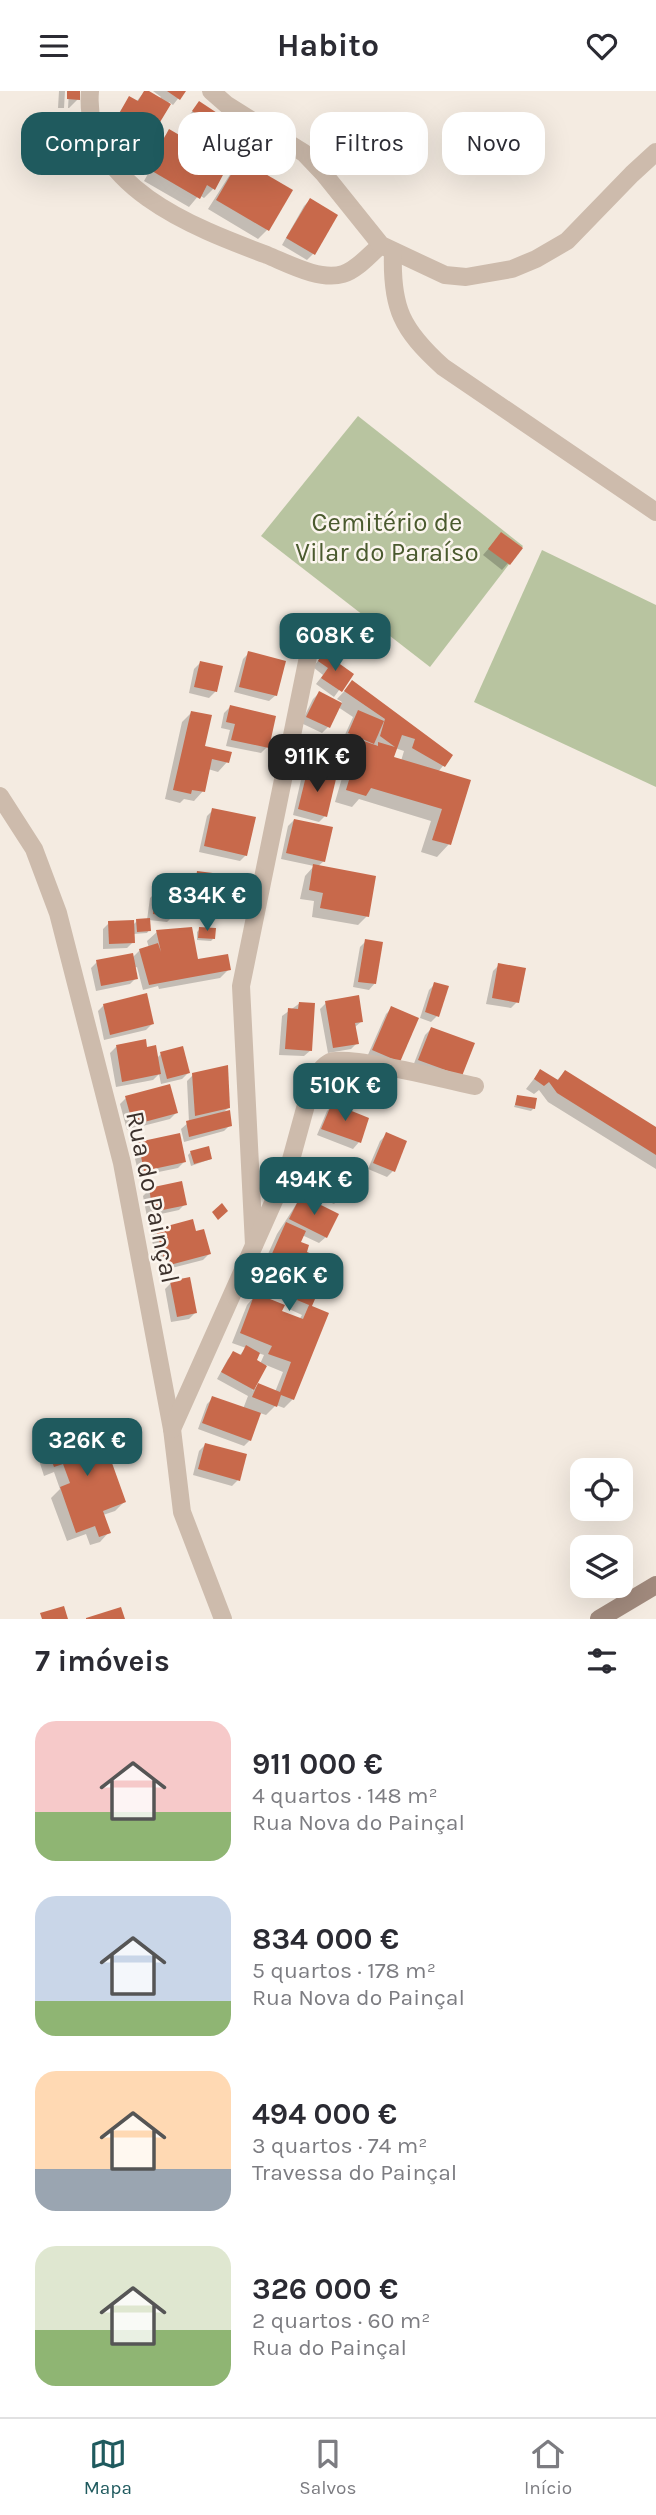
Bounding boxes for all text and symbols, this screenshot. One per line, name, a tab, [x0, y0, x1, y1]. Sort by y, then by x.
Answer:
icon: menu	[35, 27, 73, 65]
text: Habito	[277, 27, 379, 64]
icon: heart	[583, 27, 621, 65]
chip: Comprar	[21, 112, 164, 175]
chip: Alugar	[178, 112, 296, 175]
chip: Filtros	[310, 112, 428, 175]
chip: Novo	[442, 112, 545, 175]
park label: Cemitério de Vilar do Paraíso	[295, 507, 479, 568]
pin: 608K €	[278, 613, 392, 673]
text: 608K €	[296, 622, 374, 649]
pin: 911K €	[260, 735, 374, 794]
text: 911K €	[284, 743, 350, 770]
pin: 834K €	[150, 873, 264, 933]
text: 834K €	[168, 882, 246, 909]
pin: 510K €	[288, 1063, 402, 1123]
text: 510K €	[309, 1072, 381, 1099]
street label: Rua do Painçal	[119, 1108, 186, 1286]
pin: 494K €	[257, 1157, 371, 1217]
text: 494K €	[276, 1166, 352, 1193]
pin: 926K €	[232, 1253, 346, 1313]
text: 926K €	[250, 1262, 328, 1289]
pin: 326K €	[30, 1419, 144, 1478]
text: 326K €	[48, 1427, 126, 1454]
map controls	[570, 1458, 633, 1598]
button: locate	[570, 1458, 633, 1521]
button: layers	[570, 1535, 633, 1598]
icon: filters	[583, 1642, 621, 1680]
text: 7 imóveis	[35, 1643, 170, 1679]
text: 911 000 €	[252, 1746, 383, 1782]
icon: home	[91, 1749, 175, 1833]
text: 4 quartos · 148 m²	[252, 1782, 438, 1809]
text: Rua Nova do Painçal	[252, 1809, 465, 1836]
text: 834 000 €	[252, 1921, 399, 1957]
icon: home	[91, 1924, 175, 2008]
text: 5 quartos · 178 m²	[252, 1957, 436, 1984]
text: Rua Nova do Painçal	[252, 1984, 465, 2011]
text: 494 000 €	[252, 2096, 397, 2132]
icon: home	[91, 2099, 175, 2183]
text: 3 quartos · 74 m²	[252, 2132, 428, 2159]
text: Travessa do Painçal	[252, 2159, 457, 2186]
text: 326 000 €	[252, 2271, 398, 2307]
icon: home	[91, 2274, 175, 2358]
text: 2 quartos · 60 m²	[252, 2307, 431, 2334]
text: Rua do Painçal	[252, 2334, 407, 2361]
tab: Mapa	[84, 2435, 132, 2499]
tab: Salvos	[299, 2435, 356, 2499]
tab: Início	[524, 2435, 572, 2499]

